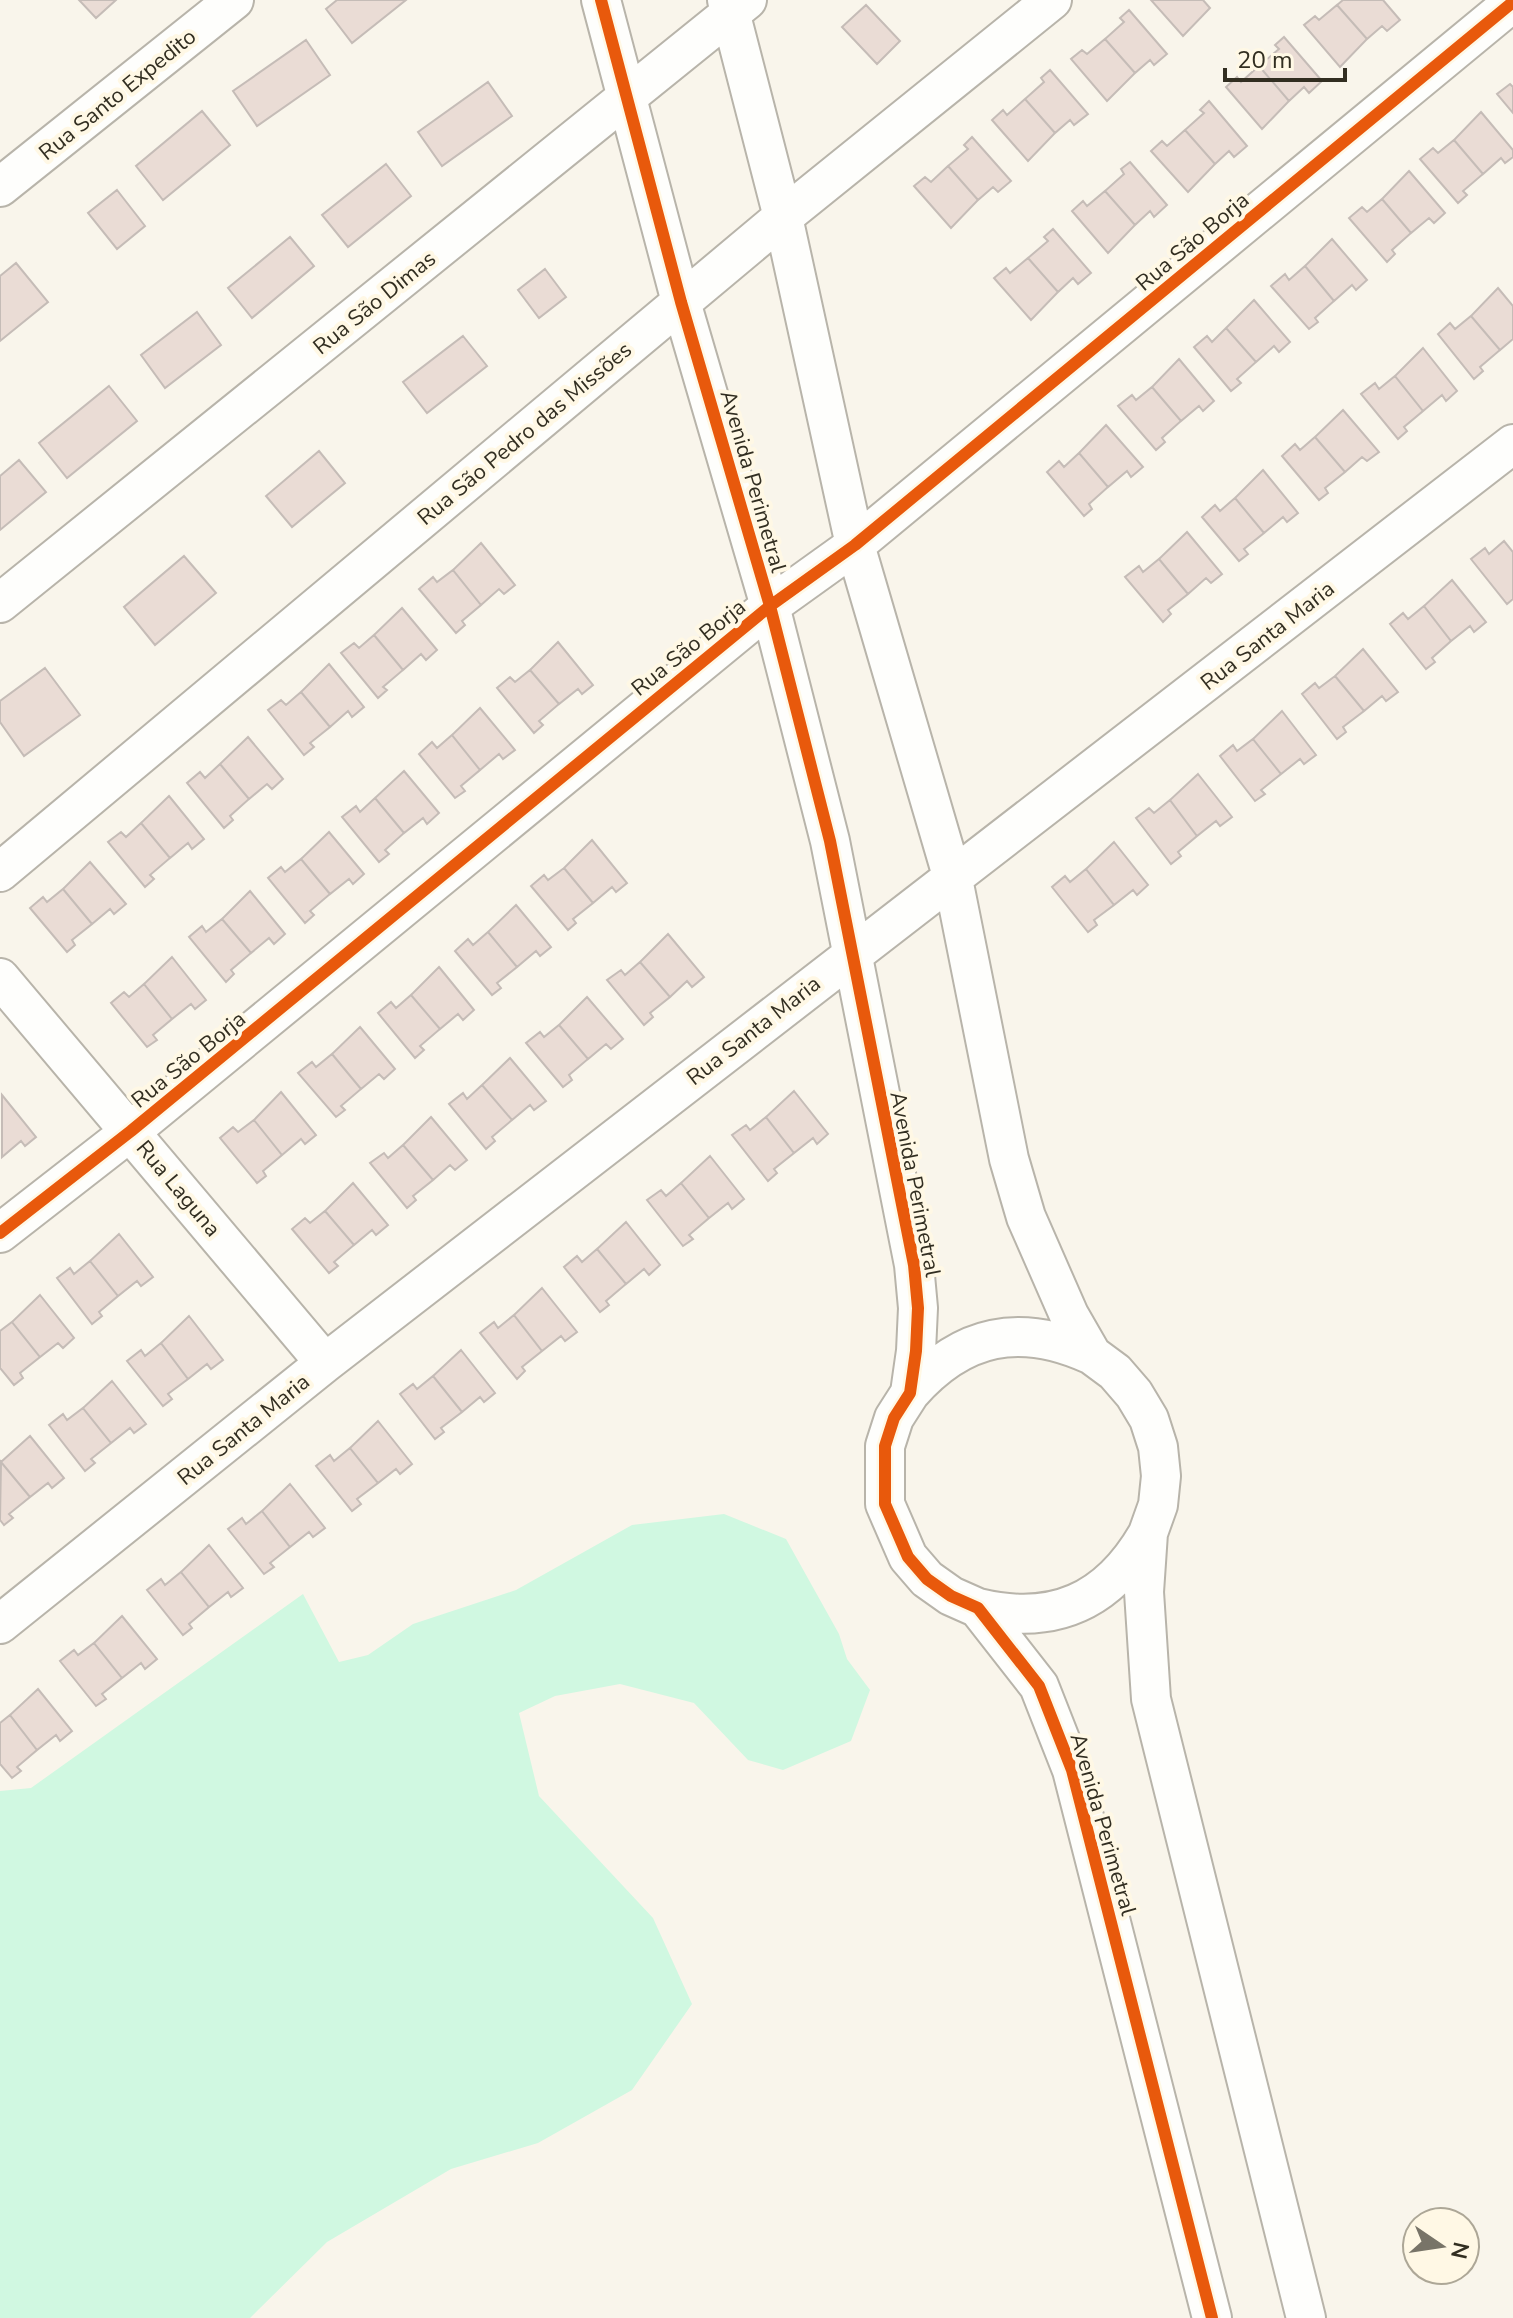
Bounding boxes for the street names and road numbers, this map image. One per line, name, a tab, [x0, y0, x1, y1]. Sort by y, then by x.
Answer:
street label: Rua Santo Expedito	[33, 22, 203, 168]
street label: Rua São Borja	[1130, 186, 1256, 298]
street label: Rua São Dimas	[307, 244, 442, 362]
street label: Rua São Pedro das Missões	[411, 335, 638, 532]
street label: Avenida Perimetral	[713, 387, 794, 576]
street label: Rua Santa Maria	[1194, 574, 1341, 698]
street label: Rua São Borja	[625, 592, 752, 703]
street label: Rua Santa Maria	[680, 969, 827, 1093]
street label: Rua São Borja	[125, 1004, 252, 1115]
street label: Avenida Perimetral	[882, 1089, 948, 1280]
street label: Rua Laguna	[129, 1134, 227, 1243]
street label: Rua Santa Maria	[171, 1367, 316, 1492]
street label: Avenida Perimetral	[1063, 1730, 1144, 1919]

